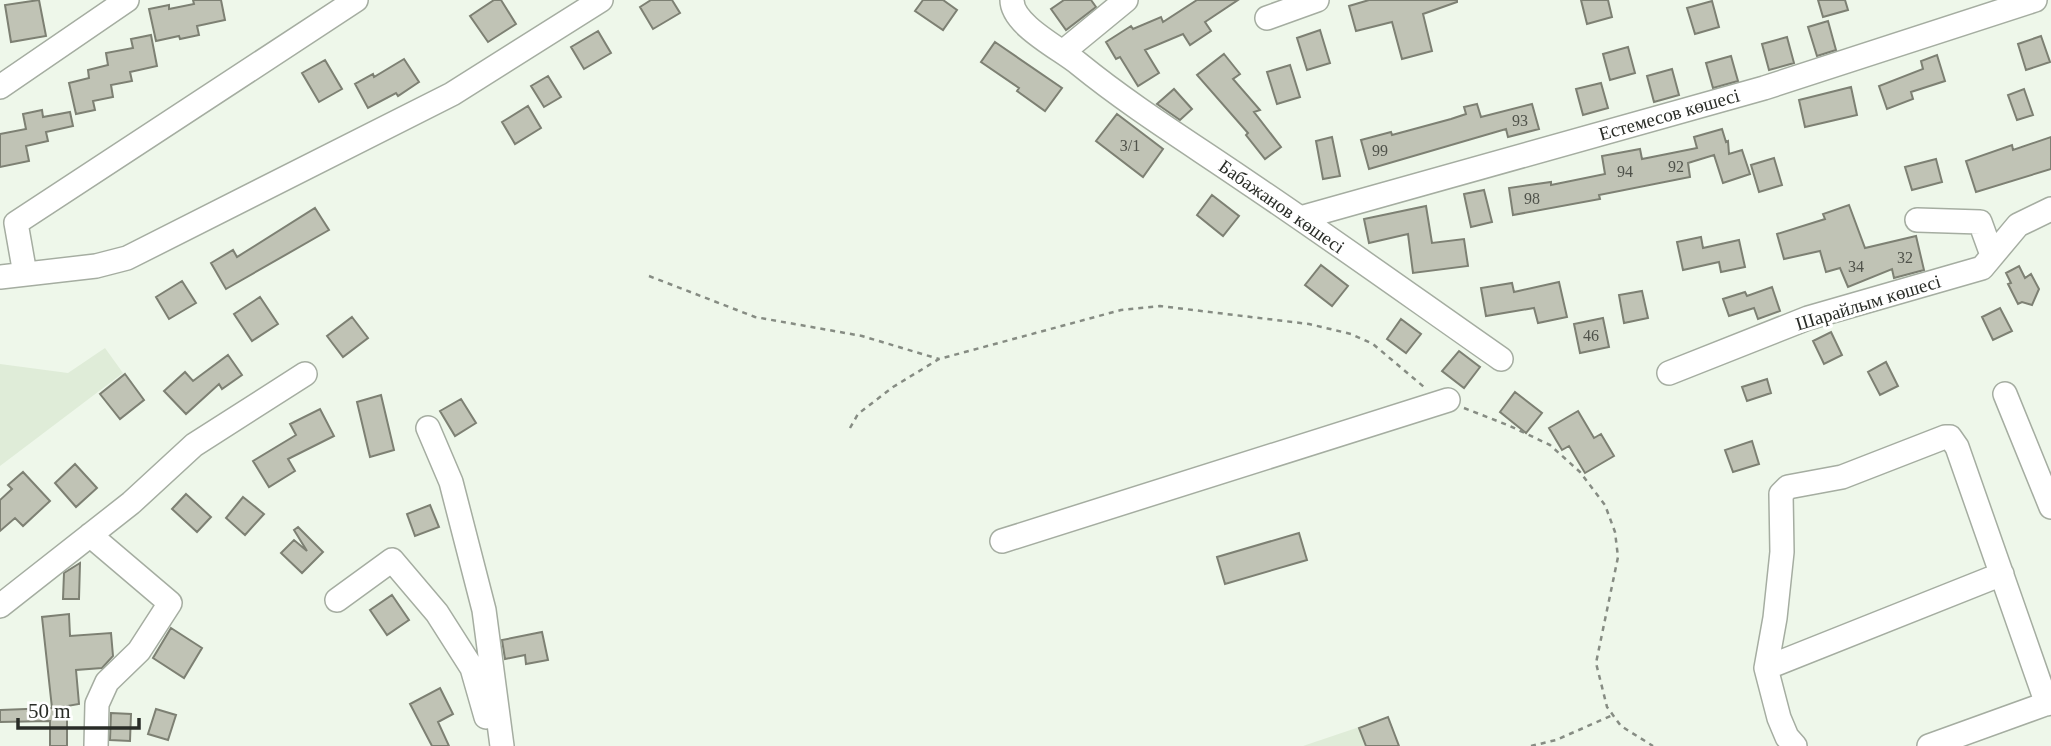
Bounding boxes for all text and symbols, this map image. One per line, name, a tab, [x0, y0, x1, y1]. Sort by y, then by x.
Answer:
street label: Естемесов көшесі	[1596, 84, 1742, 145]
house number: 93	[1512, 112, 1528, 129]
house number: 3/1	[1120, 137, 1140, 154]
house number: 99	[1372, 142, 1388, 159]
street label: Бабажанов көшесі	[1215, 155, 1349, 258]
house number: 92	[1668, 158, 1684, 175]
house number: 94	[1617, 163, 1633, 180]
house number: 98	[1524, 190, 1540, 207]
house number: 32	[1897, 249, 1913, 266]
house number: 34	[1848, 258, 1864, 275]
street label: Шарайлым көшесі	[1793, 270, 1943, 335]
house number: 46	[1583, 327, 1599, 344]
scale bar	[18, 686, 138, 730]
text: 50 m	[28, 699, 71, 723]

